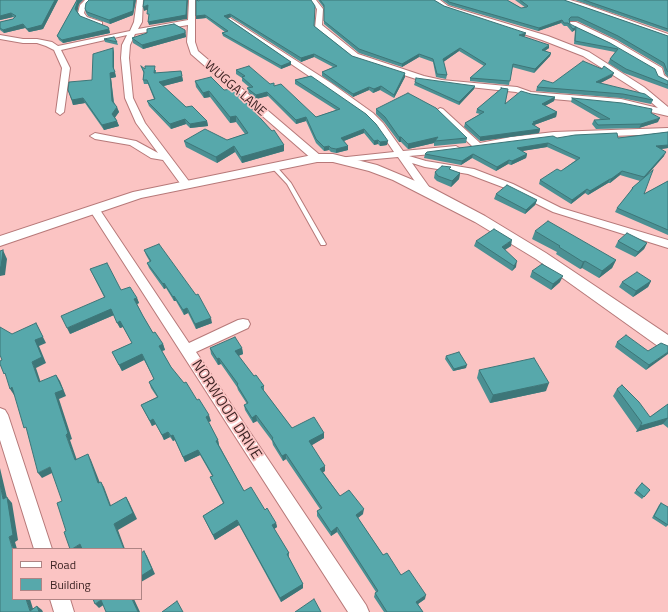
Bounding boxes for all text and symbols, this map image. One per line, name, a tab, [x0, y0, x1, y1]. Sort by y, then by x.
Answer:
street label: WUGGA LANE	[201, 58, 269, 120]
street label: NORWOOD DRIVE	[187, 357, 265, 463]
legend	[12, 548, 142, 600]
text: Road	[50, 555, 76, 574]
text: Building	[50, 575, 91, 594]

